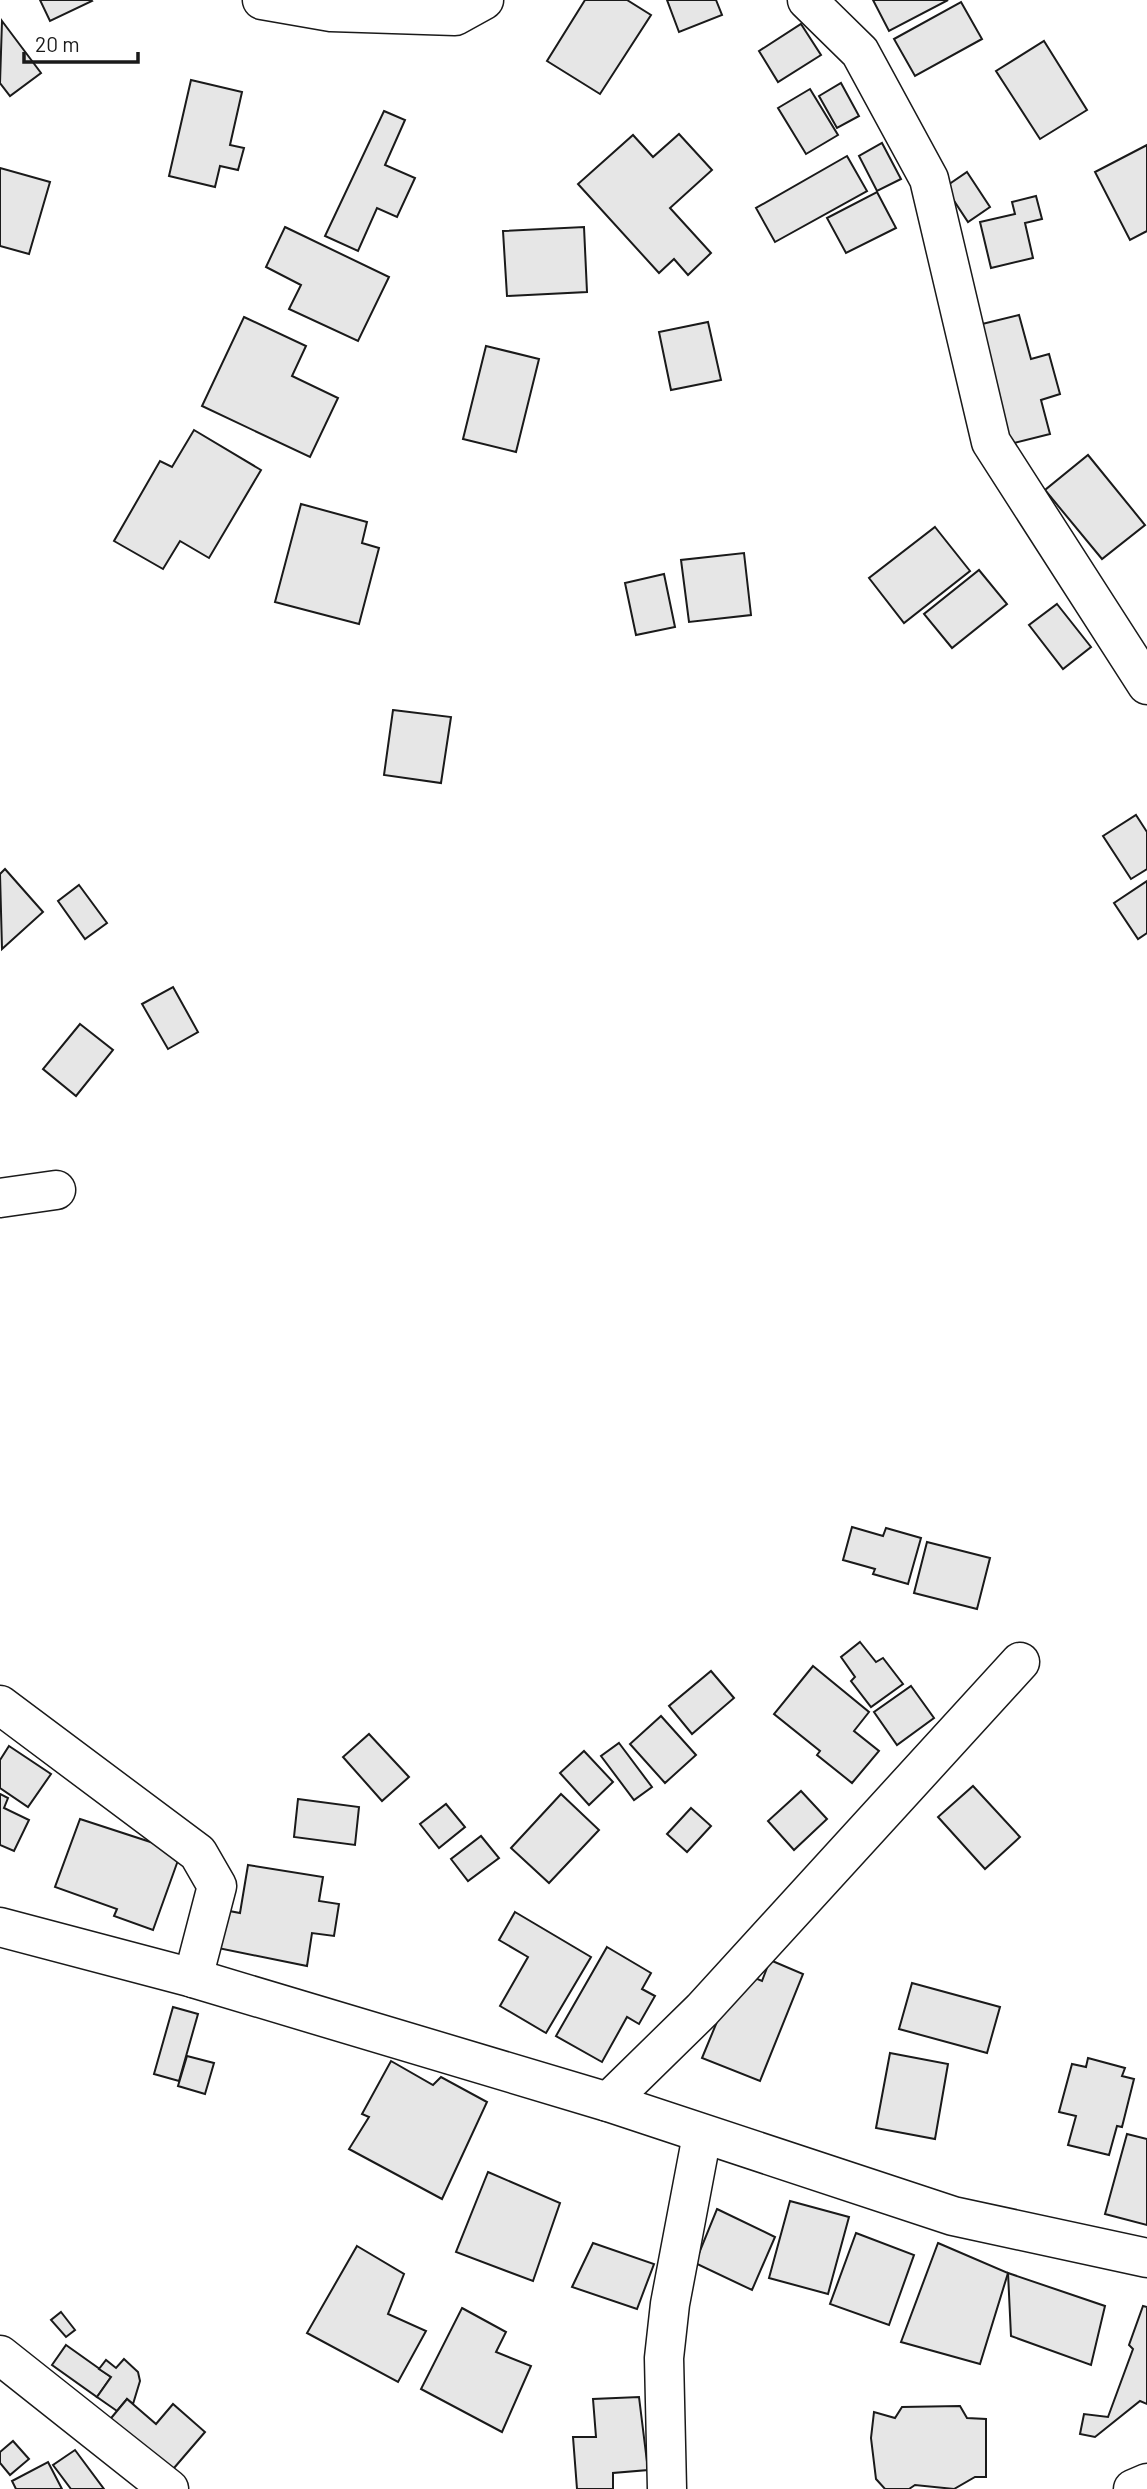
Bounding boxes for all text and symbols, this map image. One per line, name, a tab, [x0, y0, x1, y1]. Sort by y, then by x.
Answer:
scale bar	[24, 21, 138, 65]
text: 20 m	[35, 31, 80, 56]

